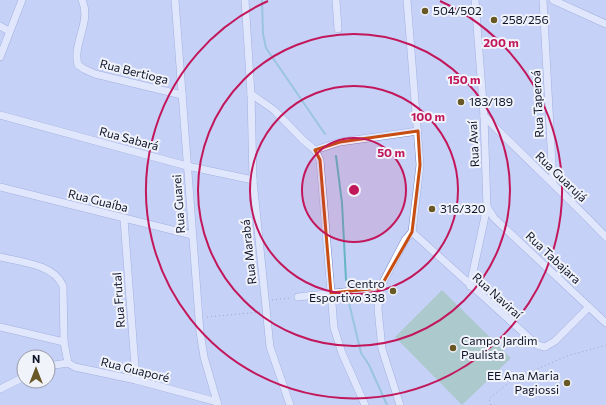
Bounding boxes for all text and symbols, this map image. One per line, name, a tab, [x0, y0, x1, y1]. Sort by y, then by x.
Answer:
place label: 504/502	[433, 3, 482, 17]
marker: 504/502	[420, 6, 430, 16]
place label: 258/256	[502, 12, 549, 26]
marker: 258/256	[489, 15, 499, 25]
text: 200 m	[483, 35, 519, 49]
street label: Rua Bertioga	[99, 56, 170, 86]
street label: Rua Taperoá	[528, 70, 546, 138]
text: 150 m	[447, 72, 481, 86]
place label: 183/189	[469, 94, 513, 108]
marker: 183/189	[456, 97, 466, 107]
text: 100 m	[411, 109, 445, 123]
street label: Rua Avaí	[465, 120, 481, 168]
street label: Rua Sabará	[98, 123, 160, 153]
text: 50 m	[377, 145, 405, 159]
street label: Rua Guarujá	[533, 148, 590, 204]
street label: Rua Guarei	[169, 174, 187, 234]
centre of rings	[347, 183, 361, 197]
street label: Rua Guaíba	[67, 186, 130, 214]
place label: 316/320	[440, 201, 486, 215]
marker: 316/320	[427, 204, 437, 214]
street label: Rua Marabá	[238, 219, 258, 285]
street label: Rua Tabajara	[523, 228, 584, 286]
street label: Rua Naviraí	[470, 269, 526, 322]
street label: Rua Frutal	[109, 272, 127, 328]
place label: Centro Esportivo 338	[309, 276, 385, 304]
marker: Centro Esportivo 338	[388, 286, 398, 296]
place label: Campo Jardim Paulista	[461, 333, 537, 361]
marker: Campo Jardim Paulista	[448, 343, 458, 353]
north arrow	[16, 349, 56, 389]
text: N	[32, 352, 40, 365]
street label: Rua Guaporé	[99, 354, 171, 384]
place label: EE Ana Maria Pagiossi	[487, 368, 559, 396]
marker: EE Ana Maria Pagiossi	[562, 378, 572, 388]

